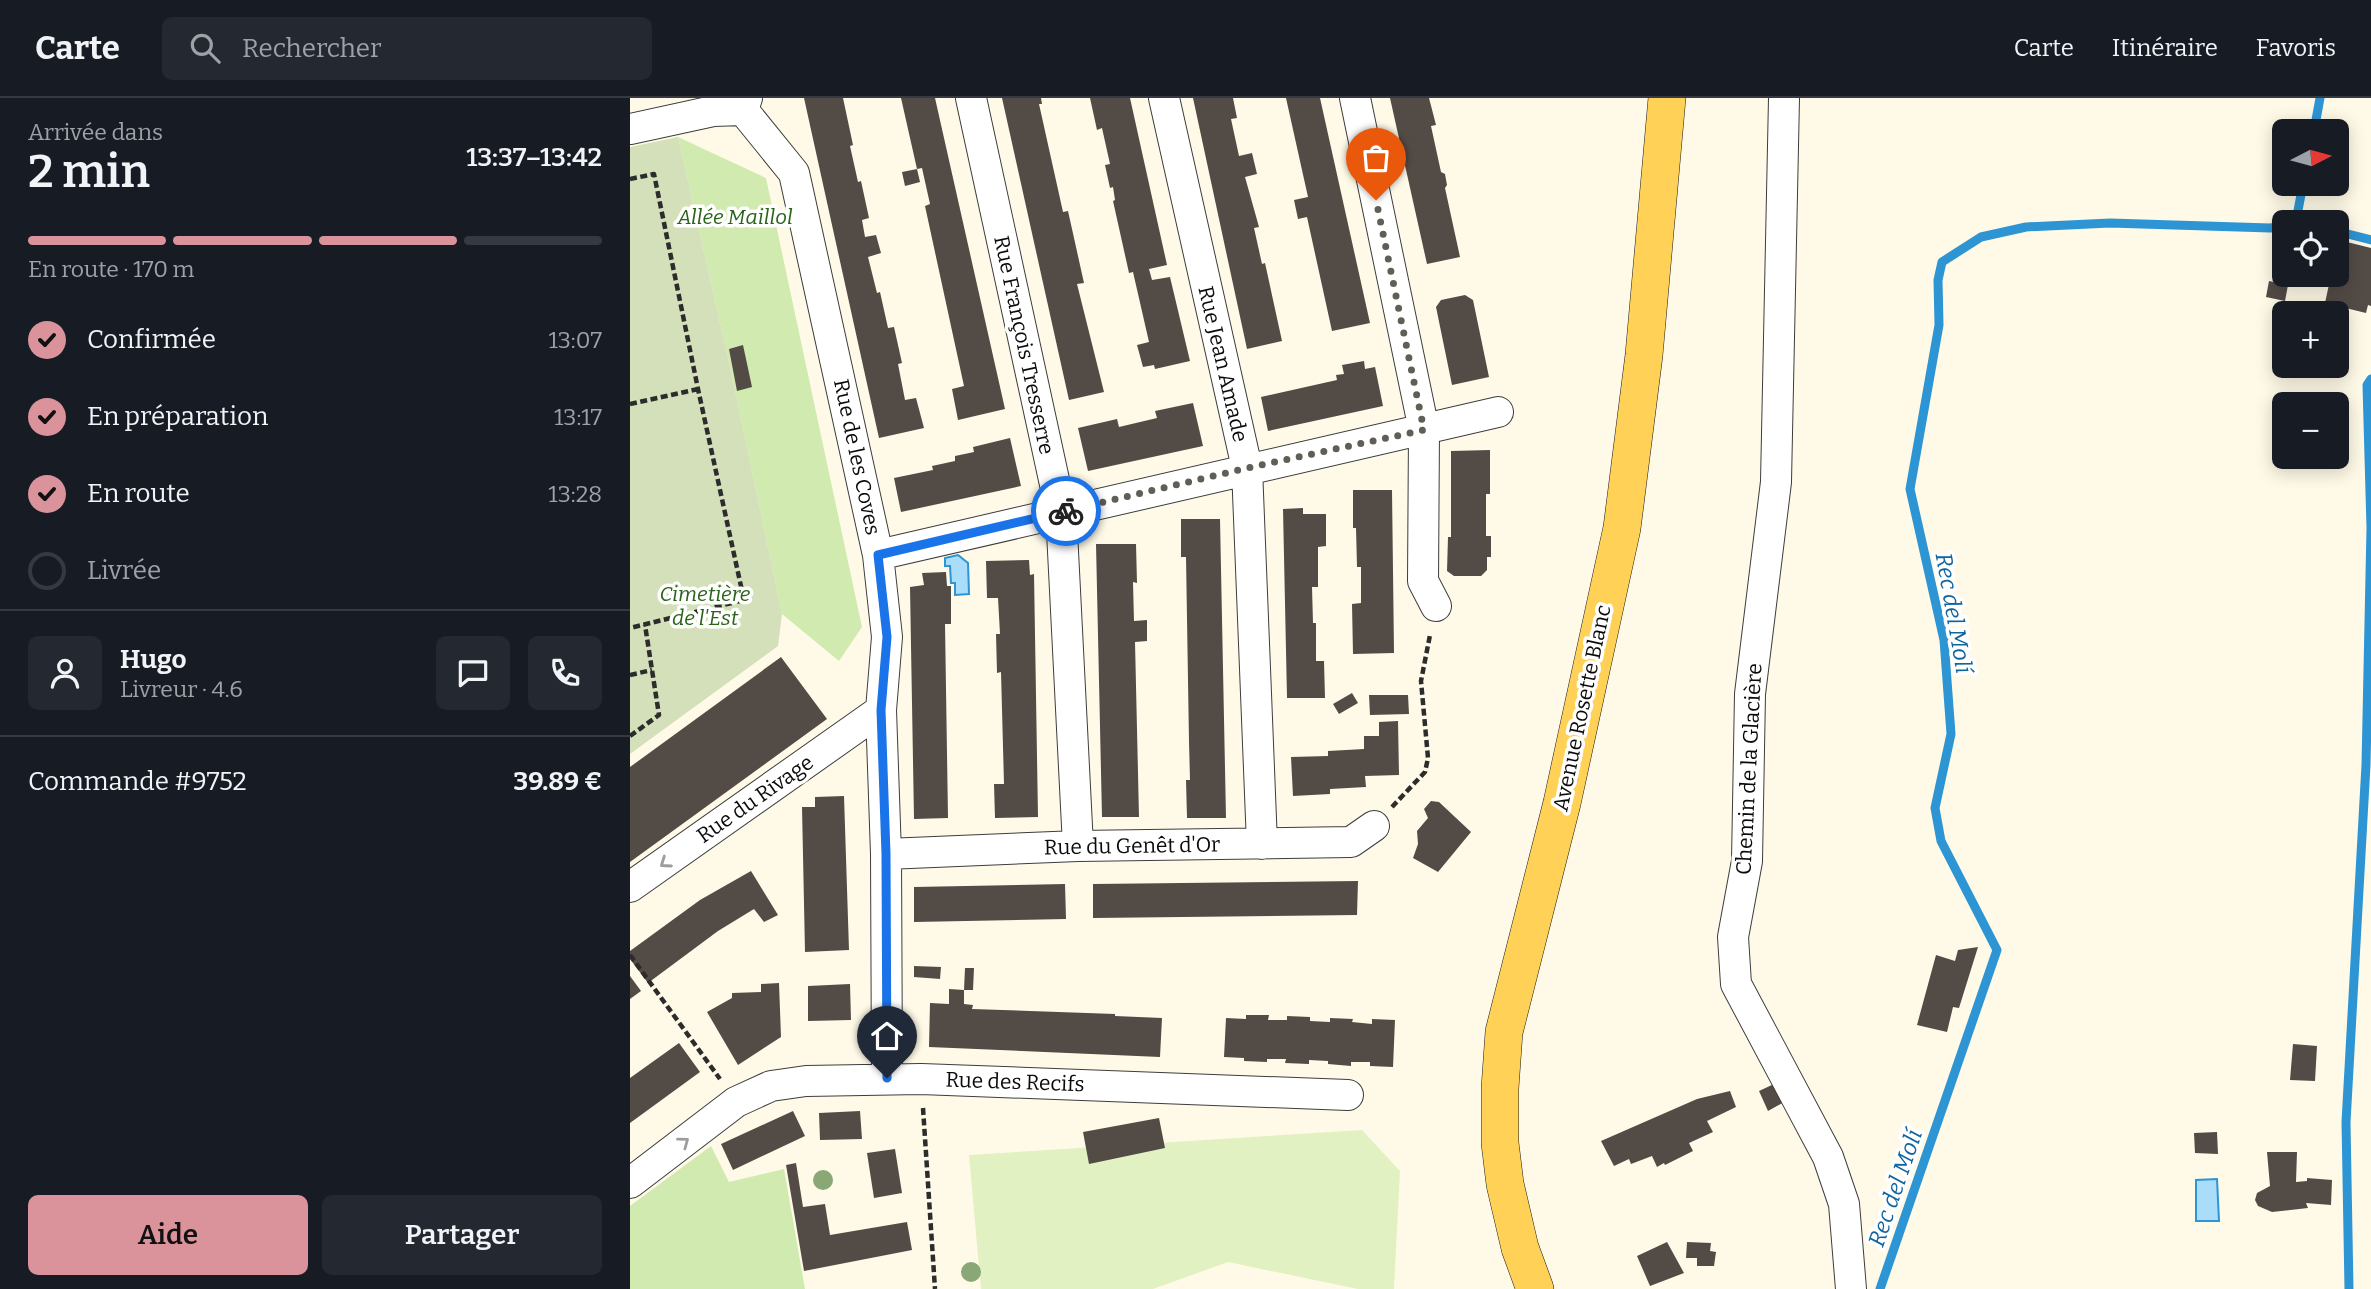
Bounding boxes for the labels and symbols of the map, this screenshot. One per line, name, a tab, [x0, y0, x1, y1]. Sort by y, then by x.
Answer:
north arrow	[2272, 119, 2348, 196]
pin	[1346, 128, 1406, 200]
park label: Allée Maillol	[676, 204, 793, 230]
street label: Rue François Tresserre	[988, 233, 1060, 457]
street label: Rue Jean Amade	[1192, 283, 1254, 445]
street label: Rue de les Coves	[828, 377, 886, 537]
courier	[1031, 476, 1101, 546]
water label: Rec del Molí	[1930, 550, 1979, 677]
park label: Cimetière de l'Est	[660, 581, 751, 631]
street label: Avenue Rosette Blanc	[1547, 602, 1617, 814]
street label: Chemin de la Glacière	[1730, 663, 1768, 875]
street label: Rue du Rivage	[692, 749, 818, 849]
street label: Rue du Genêt d'Or	[1044, 831, 1220, 861]
one-way arrow	[660, 855, 673, 867]
pin	[857, 1006, 917, 1078]
street label: Rue des Recifs	[945, 1067, 1085, 1097]
water label: Rec del Molí	[1862, 1124, 1929, 1250]
one-way arrow	[677, 1137, 689, 1150]

